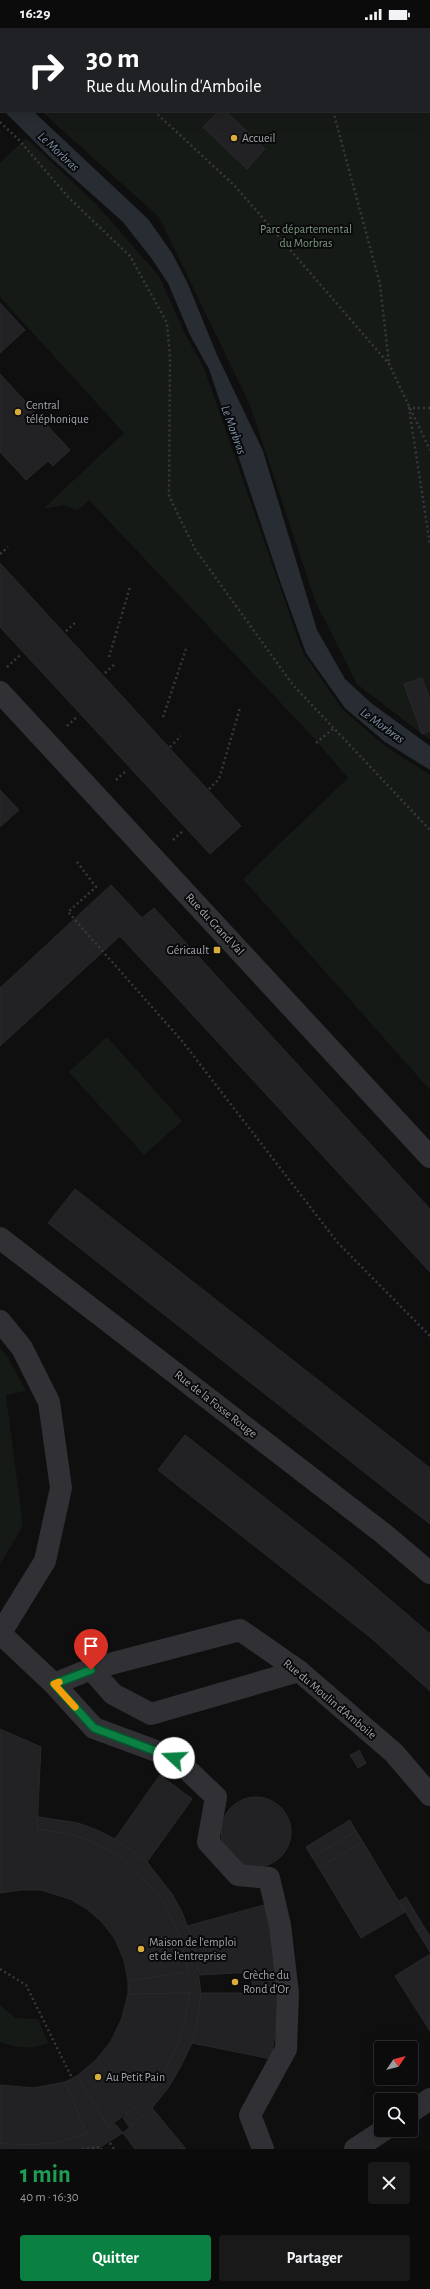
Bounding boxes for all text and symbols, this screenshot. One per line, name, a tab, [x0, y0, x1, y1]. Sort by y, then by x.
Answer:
text: 16:29	[20, 6, 50, 21]
icon: right	[20, 44, 72, 96]
text: 30 m	[86, 45, 139, 73]
text: Rue du Moulin d'Amboile	[86, 78, 262, 96]
water label: Le Morbras	[35, 130, 81, 174]
place label: Accueil	[242, 132, 275, 144]
marker: Accueil	[229, 133, 239, 143]
park label: Parc départemental du Morbras	[260, 223, 352, 249]
place label: Central téléphonique	[26, 399, 89, 425]
water label: Le Morbras	[218, 404, 248, 456]
marker: Central téléphonique	[13, 407, 23, 417]
water label: Le Morbras	[358, 706, 406, 746]
street label: Rue du Grand Val	[183, 891, 247, 957]
place label: Géricault	[167, 944, 209, 956]
marker: Géricault	[212, 945, 222, 955]
street label: Rue de la Fosse Rouge	[173, 1368, 259, 1440]
pin	[74, 1629, 108, 1670]
icon: arrive	[80, 1635, 102, 1657]
street label: Rue du Moulin d'Amboile	[281, 1657, 379, 1741]
position arrow	[153, 1737, 195, 1779]
place label: Maison de l'emploi et de l'entreprise	[149, 1936, 236, 1962]
marker: Maison de l'emploi et de l'entreprise	[136, 1944, 146, 1954]
place label: Crèche du Rond d'Or	[243, 1969, 289, 1995]
marker: Crèche du Rond d'Or	[230, 1977, 240, 1987]
north arrow	[374, 2041, 418, 2085]
map controls	[374, 2041, 418, 2137]
place label: Au Petit Pain	[106, 2071, 165, 2083]
marker: Au Petit Pain	[93, 2072, 103, 2082]
button: search	[374, 2093, 418, 2137]
button: close	[368, 2162, 410, 2204]
text: 1 min	[20, 2163, 71, 2187]
text: 40 m · 16:30	[20, 2191, 79, 2204]
button: Quitter	[20, 2235, 211, 2281]
button: Partager	[219, 2235, 410, 2281]

